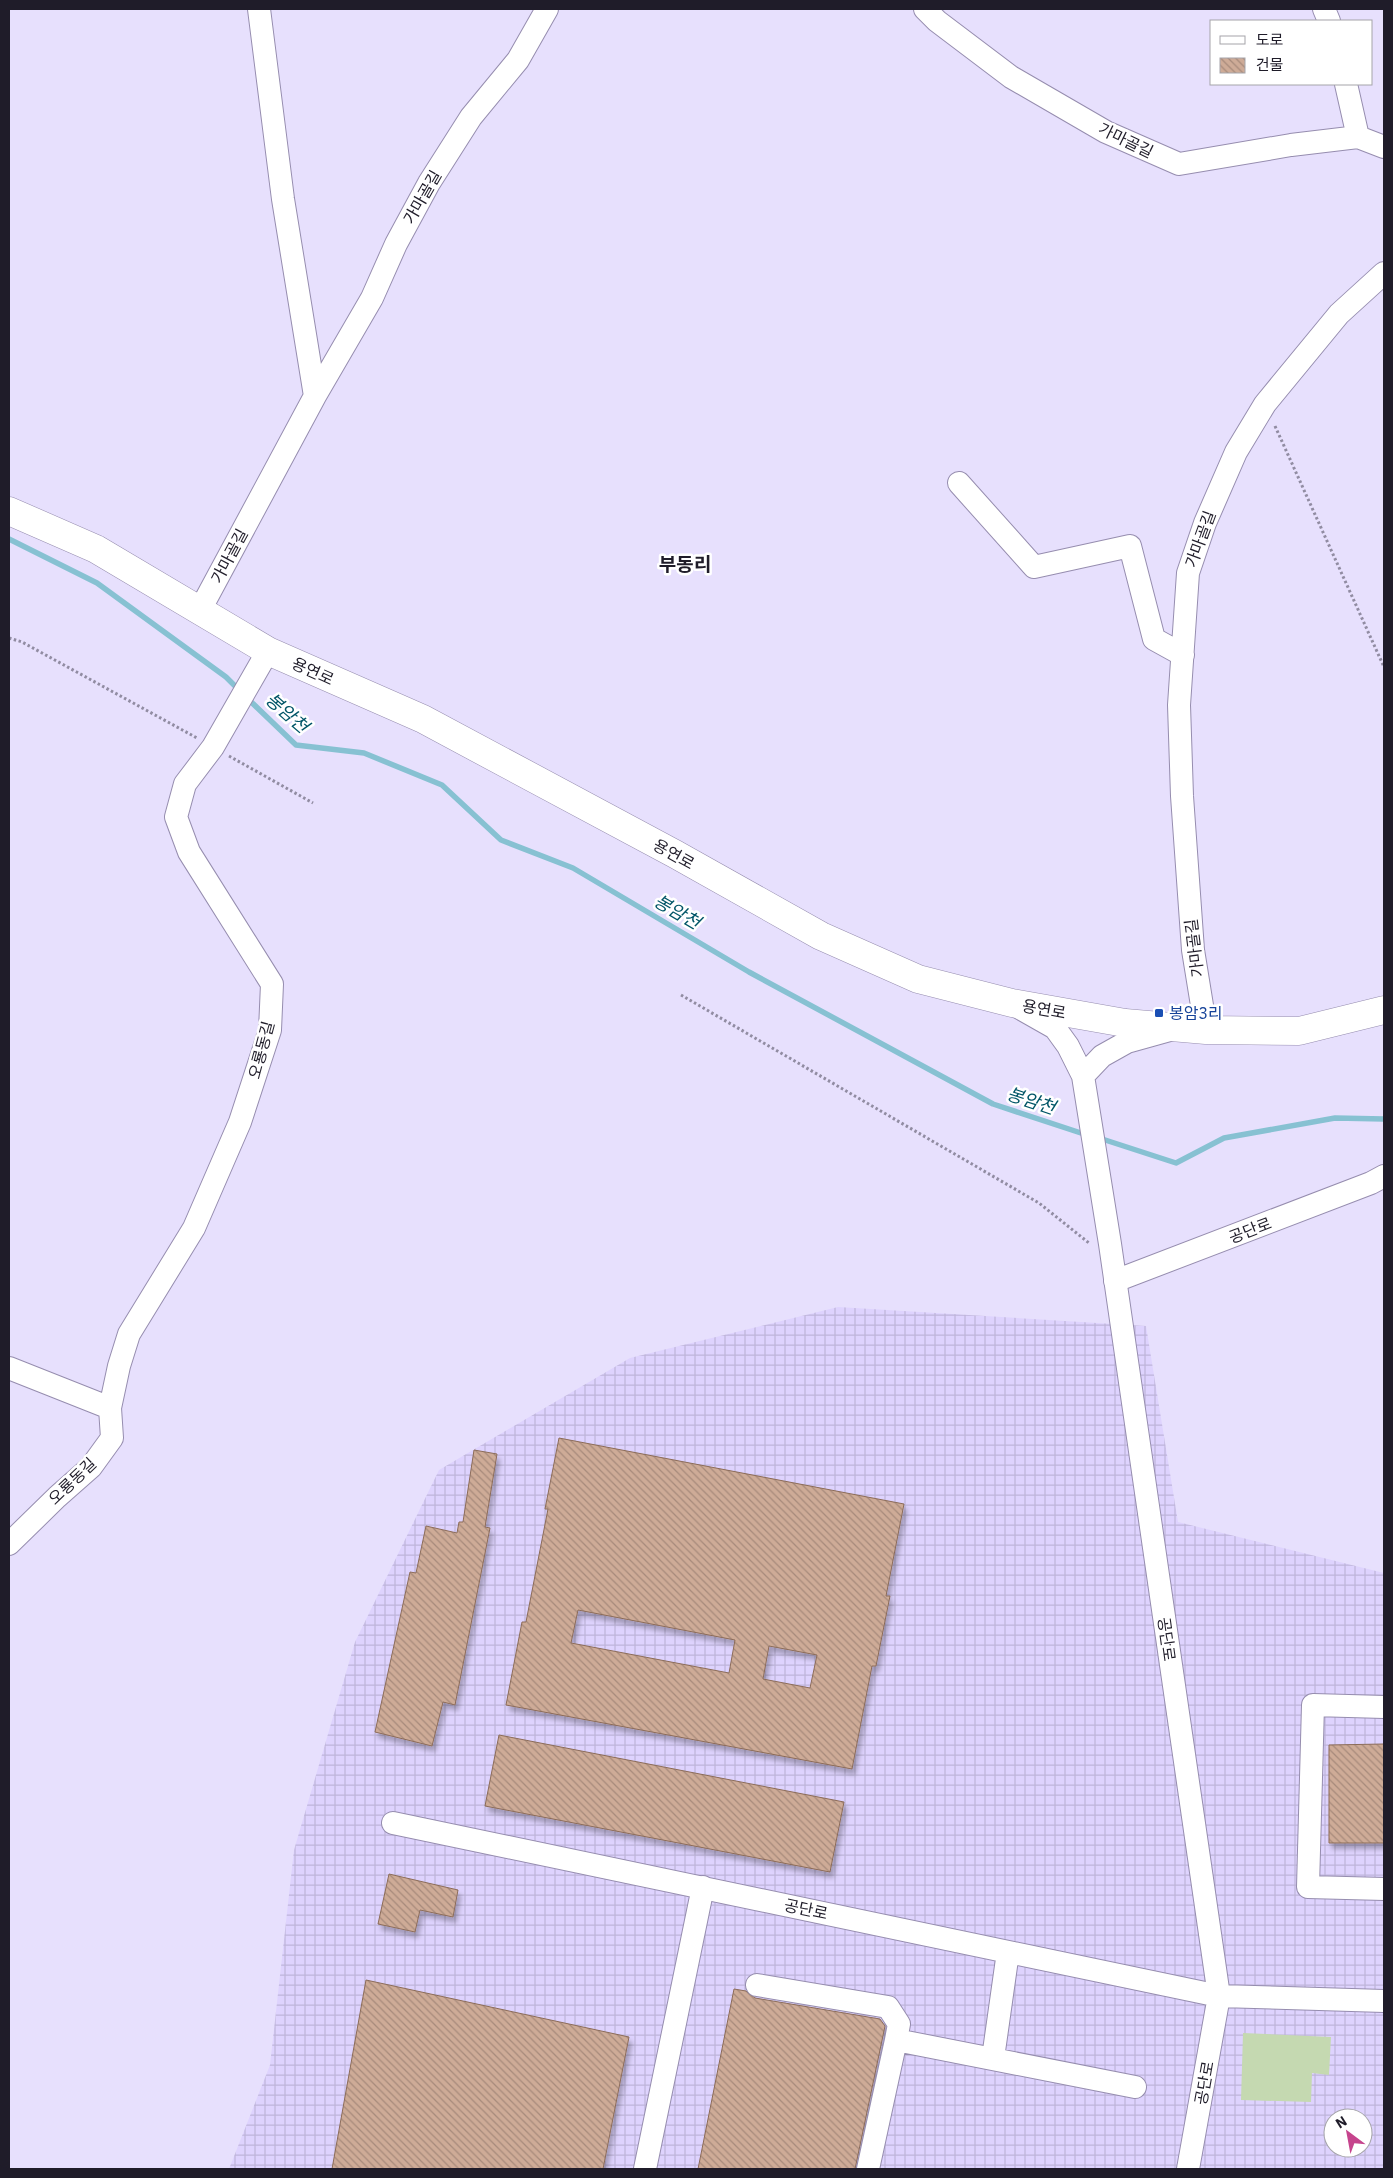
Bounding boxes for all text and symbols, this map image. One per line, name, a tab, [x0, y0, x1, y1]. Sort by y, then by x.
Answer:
legend	[1210, 20, 1373, 85]
text: 도로	[1256, 30, 1284, 49]
text: 건물	[1256, 55, 1284, 74]
street label: 가마골길	[1095, 118, 1157, 162]
street label: 가마골길	[399, 166, 445, 228]
street label: 가마골길	[1181, 508, 1219, 570]
street label: 가마골길	[206, 525, 252, 587]
district label: 부동리	[659, 552, 711, 576]
street label: 용연로	[289, 653, 337, 689]
water label: 봉암천	[261, 688, 315, 739]
street label: 용연로	[650, 835, 698, 874]
water label: 봉암천	[650, 889, 707, 935]
street label: 가마골길	[1180, 918, 1208, 978]
street label: 용연로	[1021, 995, 1068, 1023]
place label: 봉암3리	[1169, 1003, 1223, 1023]
marker: 봉암3리	[1153, 1007, 1165, 1019]
street label: 오룡동길	[244, 1019, 278, 1081]
water label: 봉암천	[1004, 1082, 1061, 1120]
street label: 공단로	[1226, 1213, 1274, 1247]
street label: 오룡동길	[44, 1453, 100, 1509]
street label: 공단로	[1154, 1616, 1180, 1663]
street label: 공단로	[782, 1895, 830, 1923]
street label: 공단로	[1190, 2059, 1218, 2106]
north arrow	[1323, 2108, 1373, 2158]
text: N	[1332, 2112, 1350, 2132]

